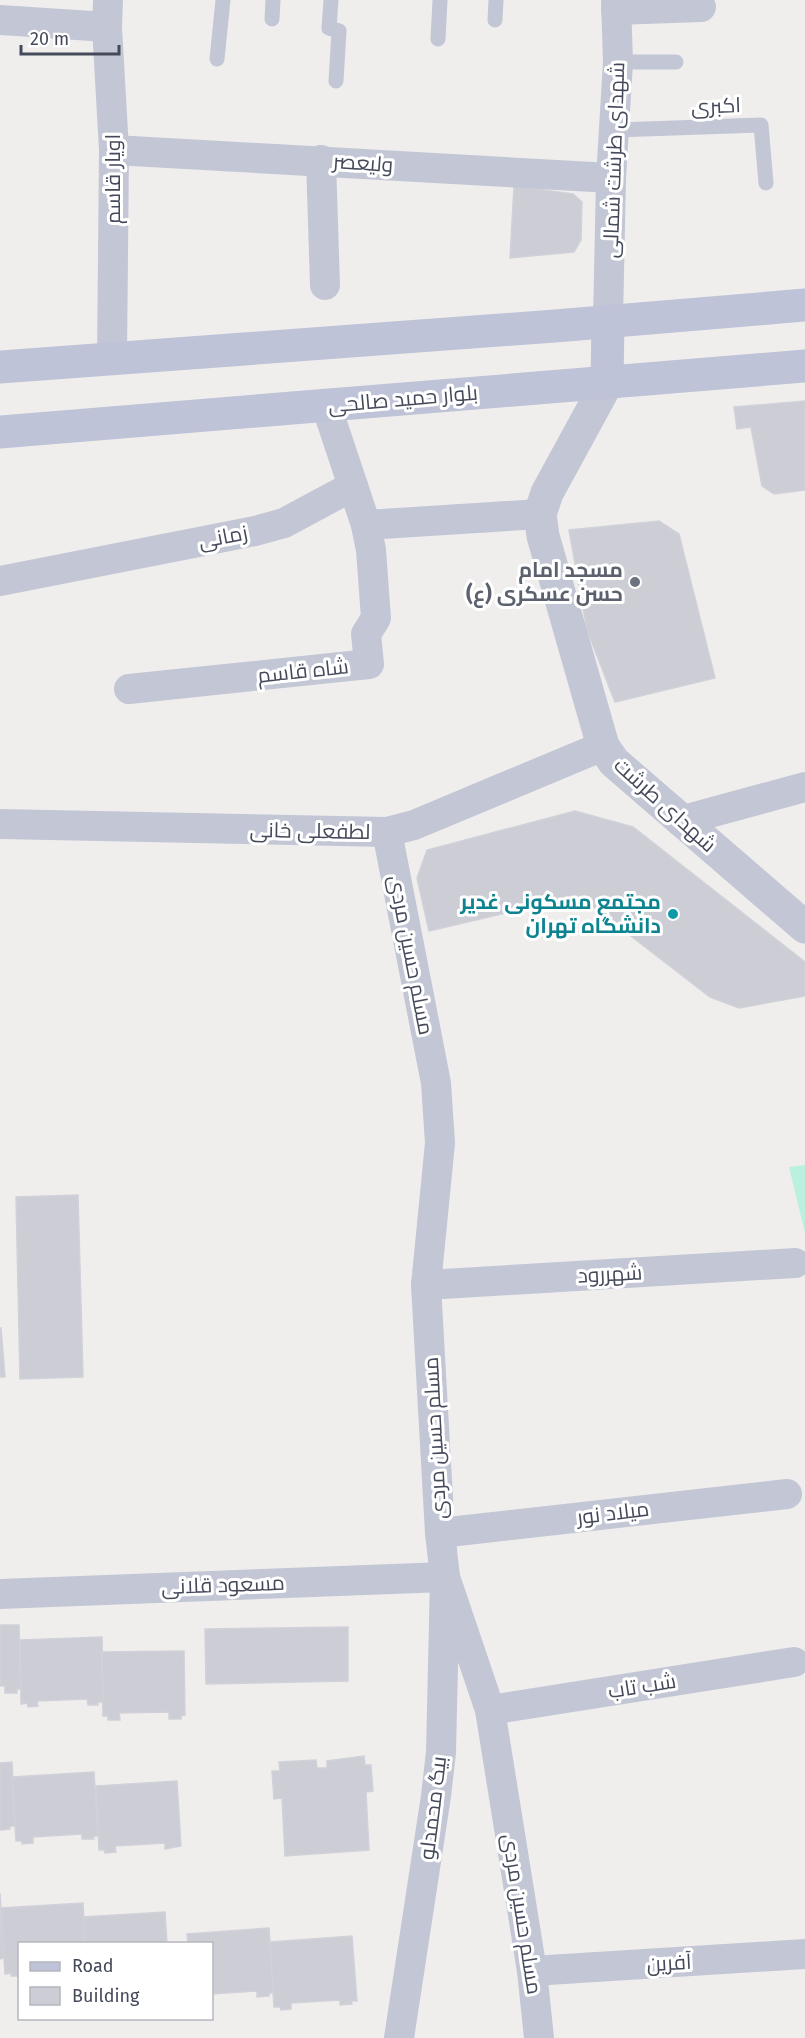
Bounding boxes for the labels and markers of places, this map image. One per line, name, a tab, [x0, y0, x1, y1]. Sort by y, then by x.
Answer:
place label: مسجد امام حسن عسکری (ع)	[466, 557, 623, 608]
marker: مسجد امام حسن عسکری (ع)	[628, 575, 642, 589]
place label: مجتمع مسکونی غدیر دانشگاه تهران	[459, 889, 661, 939]
marker: مجتمع مسکونی غدیر دانشگاه تهران	[666, 907, 680, 921]

